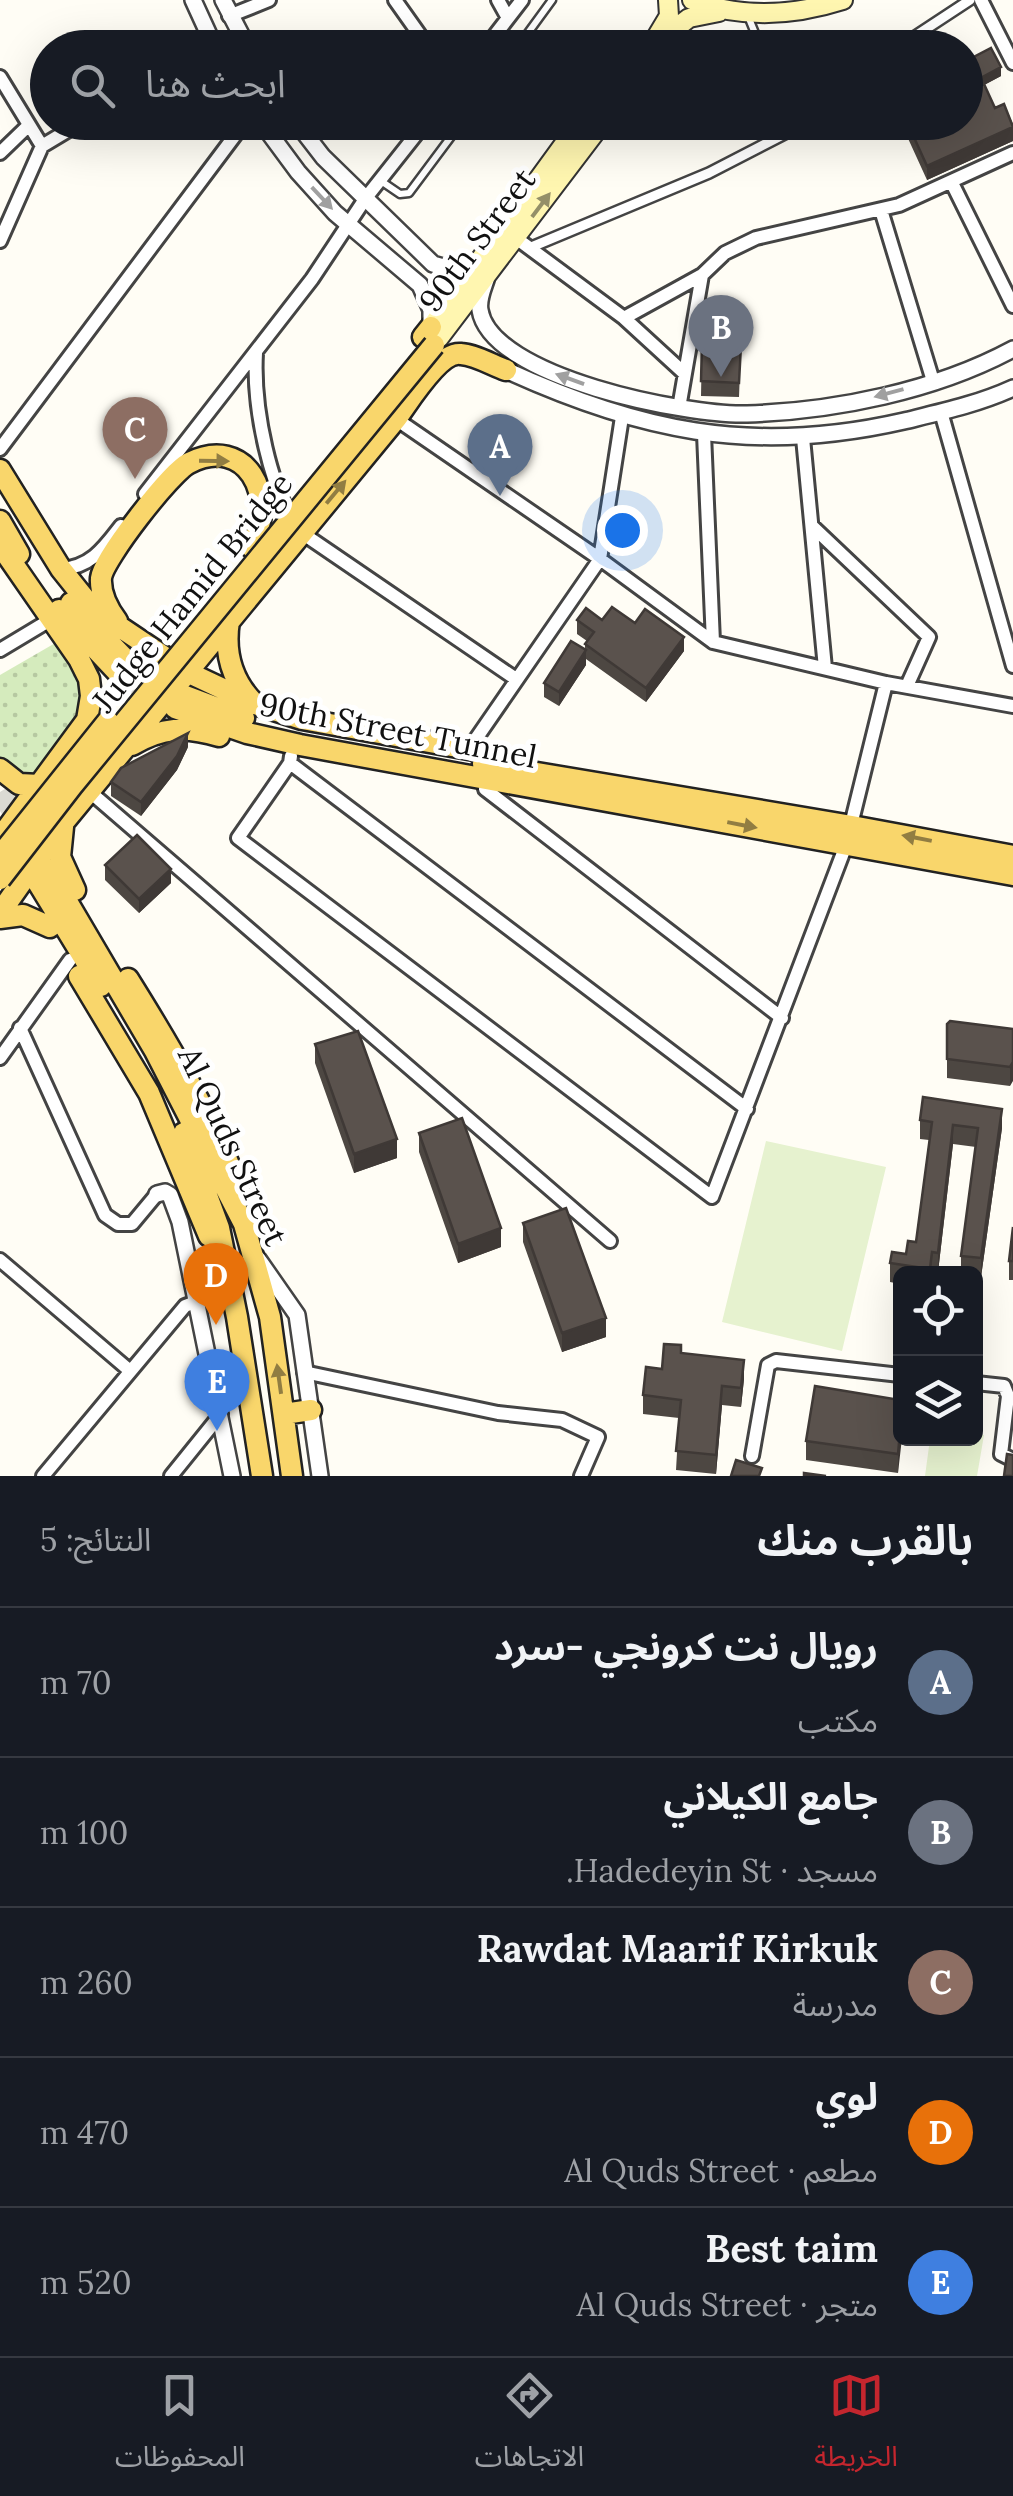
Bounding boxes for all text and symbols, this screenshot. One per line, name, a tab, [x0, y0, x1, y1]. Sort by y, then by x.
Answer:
search box	[30, 30, 983, 140]
icon: search	[65, 58, 120, 113]
text: ابحث هنا	[145, 59, 286, 107]
street label: 90th Street	[410, 160, 545, 320]
one-way arrow	[310, 186, 333, 210]
one-way arrow	[530, 192, 550, 218]
pin: B	[688, 294, 754, 377]
one-way arrow	[554, 371, 584, 386]
one-way arrow	[873, 385, 904, 401]
pin: C	[102, 396, 168, 479]
pin: A	[468, 414, 532, 496]
one-way arrow	[199, 453, 230, 469]
street label: Judge Hamid Bridge	[82, 464, 301, 721]
one-way arrow	[325, 479, 346, 504]
your location	[597, 505, 648, 556]
street label: 90th Street Tunnel	[256, 683, 540, 777]
one-way arrow	[727, 818, 758, 833]
one-way arrow	[901, 830, 932, 845]
street label: Al Quds Street	[169, 1039, 297, 1253]
pin: D	[184, 1242, 248, 1325]
map controls	[893, 1266, 983, 1446]
button: locate	[893, 1266, 983, 1356]
pin: E	[184, 1348, 250, 1431]
button: layers	[893, 1356, 983, 1446]
one-way arrow	[271, 1363, 287, 1395]
text: بالقرب منك	[757, 1513, 973, 1567]
text: النتائج: 5	[40, 1519, 151, 1560]
text: رويال نت كرونجي -سرد	[494, 1622, 878, 1670]
text: 70 m	[40, 1662, 112, 1703]
text: A	[930, 1662, 951, 1703]
text: مكتب	[798, 1700, 878, 1741]
text: جامع الكيلاني	[663, 1772, 878, 1820]
text: 100 m	[40, 1812, 128, 1853]
text: B	[930, 1812, 951, 1853]
text: مسجد · Hadedeyin St.	[566, 1850, 878, 1891]
text: Rawdat Maarif Kirkuk	[477, 1924, 878, 1972]
text: 260 m	[40, 1962, 133, 2003]
text: C	[929, 1962, 952, 2003]
text: مدرسة	[793, 1984, 878, 2025]
text: لوي	[816, 2072, 878, 2120]
text: 470 m	[40, 2112, 129, 2153]
text: D	[928, 2112, 953, 2153]
text: مطعم · Al Quds Street	[564, 2150, 878, 2191]
text: Best taim	[705, 2224, 878, 2272]
text: 520 m	[40, 2262, 132, 2303]
text: E	[931, 2262, 950, 2303]
text: متجر · Al Quds Street	[577, 2284, 878, 2325]
tab: المحفوظات	[115, 2368, 245, 2487]
tab: الاتجاهات	[475, 2368, 584, 2487]
tab: الخريطة	[814, 2368, 898, 2487]

